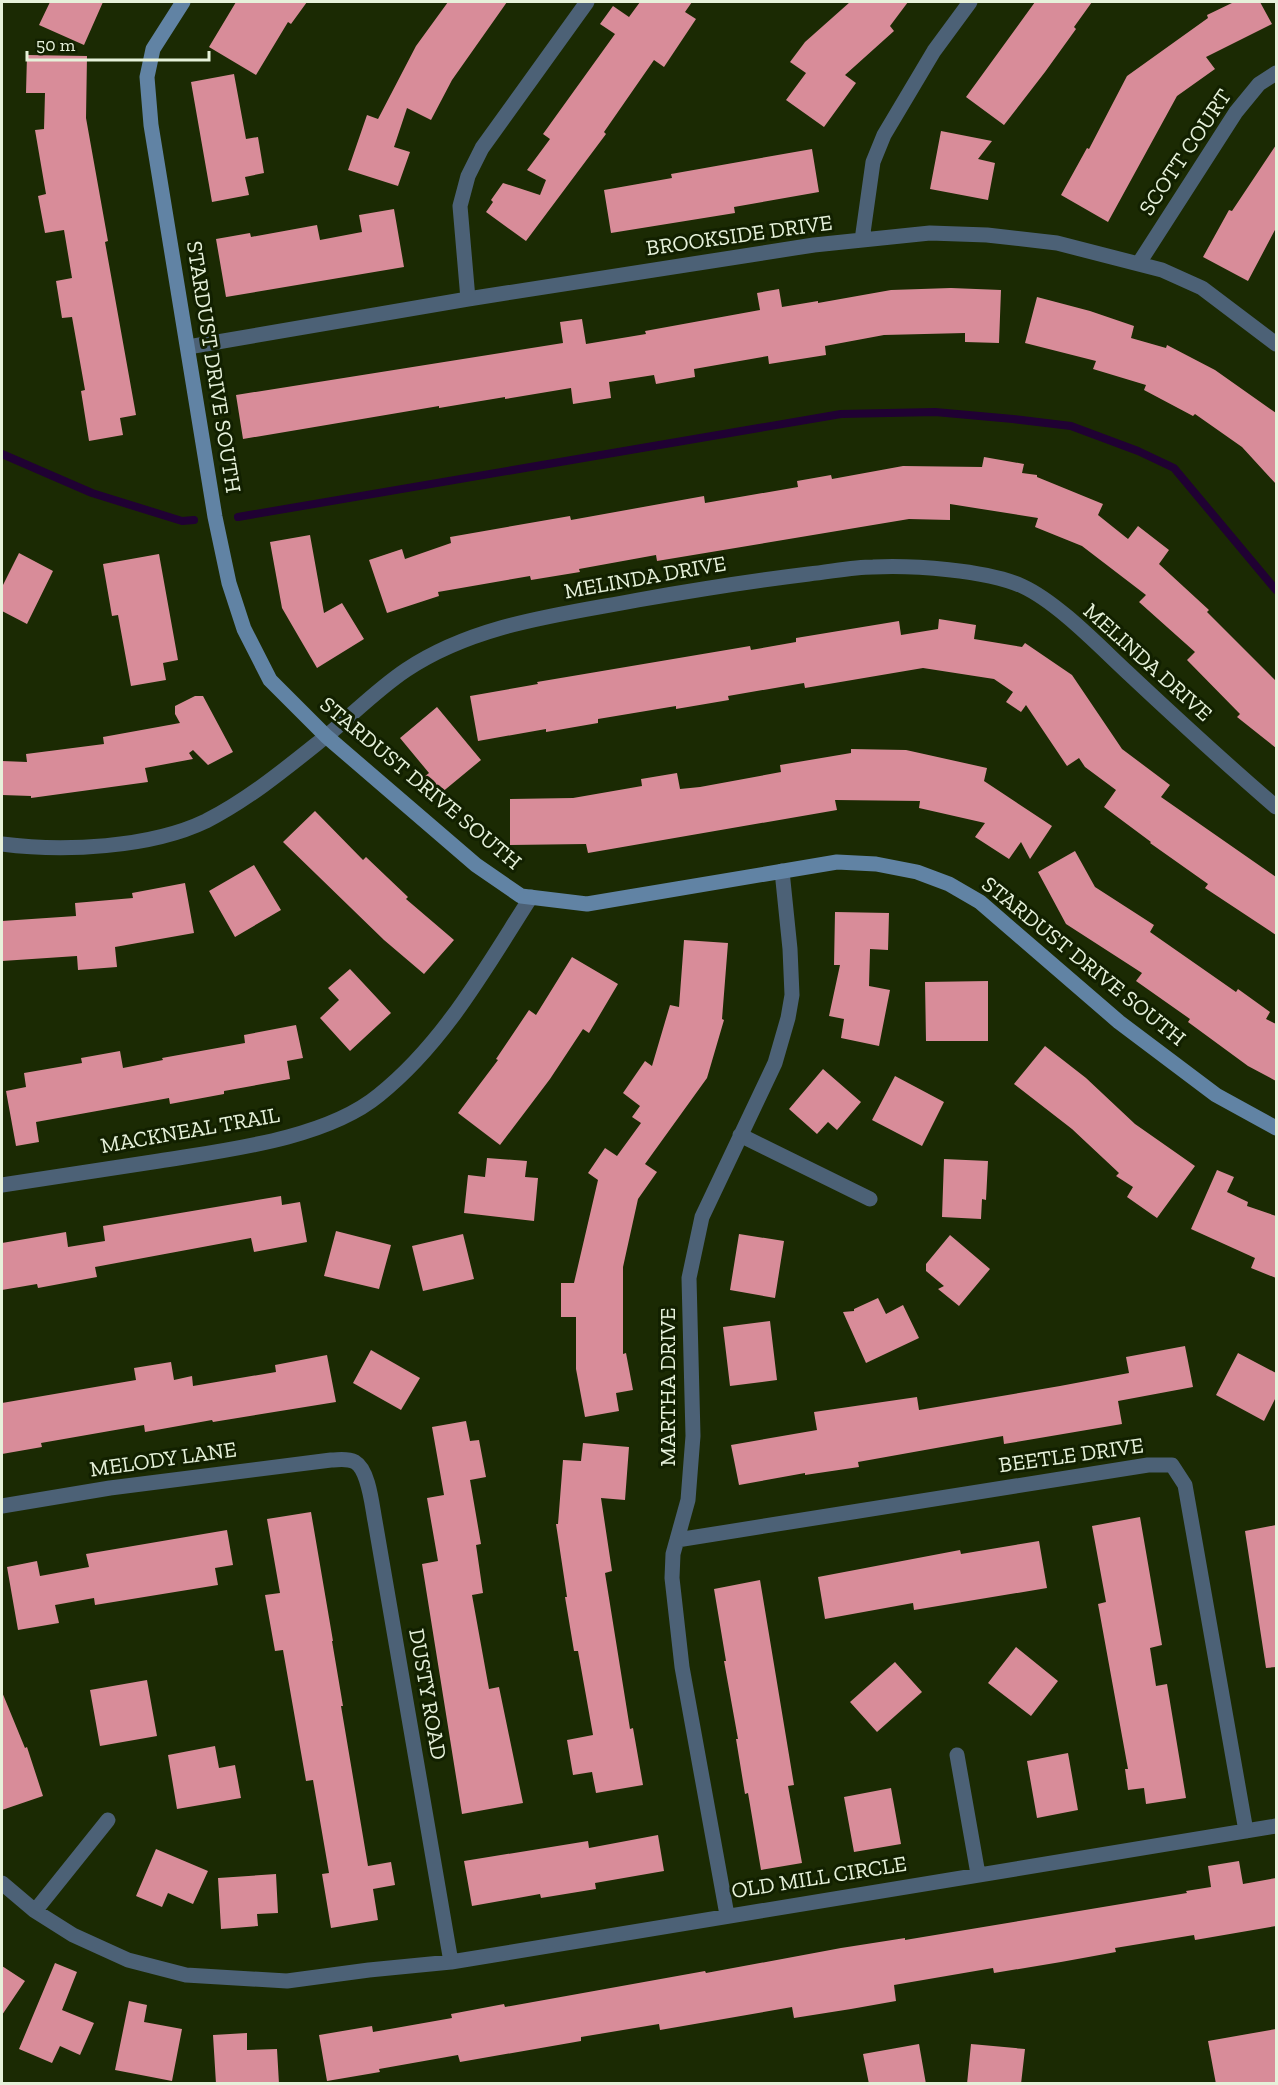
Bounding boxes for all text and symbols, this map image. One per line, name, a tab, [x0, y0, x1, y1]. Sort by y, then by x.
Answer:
scale bar	[27, 24, 208, 62]
text: 50 m	[36, 34, 76, 56]
street label: SCOTT COURT	[1133, 83, 1237, 220]
street label: BROOKSIDE DRIVE	[644, 209, 834, 261]
street label: STARDUST DRIVE SOUTH	[181, 239, 247, 495]
street label: MELINDA DRIVE	[562, 549, 728, 605]
street label: MELINDA DRIVE	[1078, 597, 1218, 727]
street label: STARDUST DRIVE SOUTH	[315, 691, 527, 875]
street label: STARDUST DRIVE SOUTH	[977, 870, 1191, 1052]
street label: MACKNEAL TRAIL	[98, 1101, 282, 1159]
street label: MARTHA DRIVE	[654, 1308, 681, 1466]
street label: BEETLE DRIVE	[997, 1431, 1145, 1479]
street label: MELODY LANE	[88, 1435, 238, 1483]
street label: DUSTY ROAD	[403, 1626, 453, 1762]
street label: OLD MILL CIRCLE	[729, 1850, 909, 1904]

